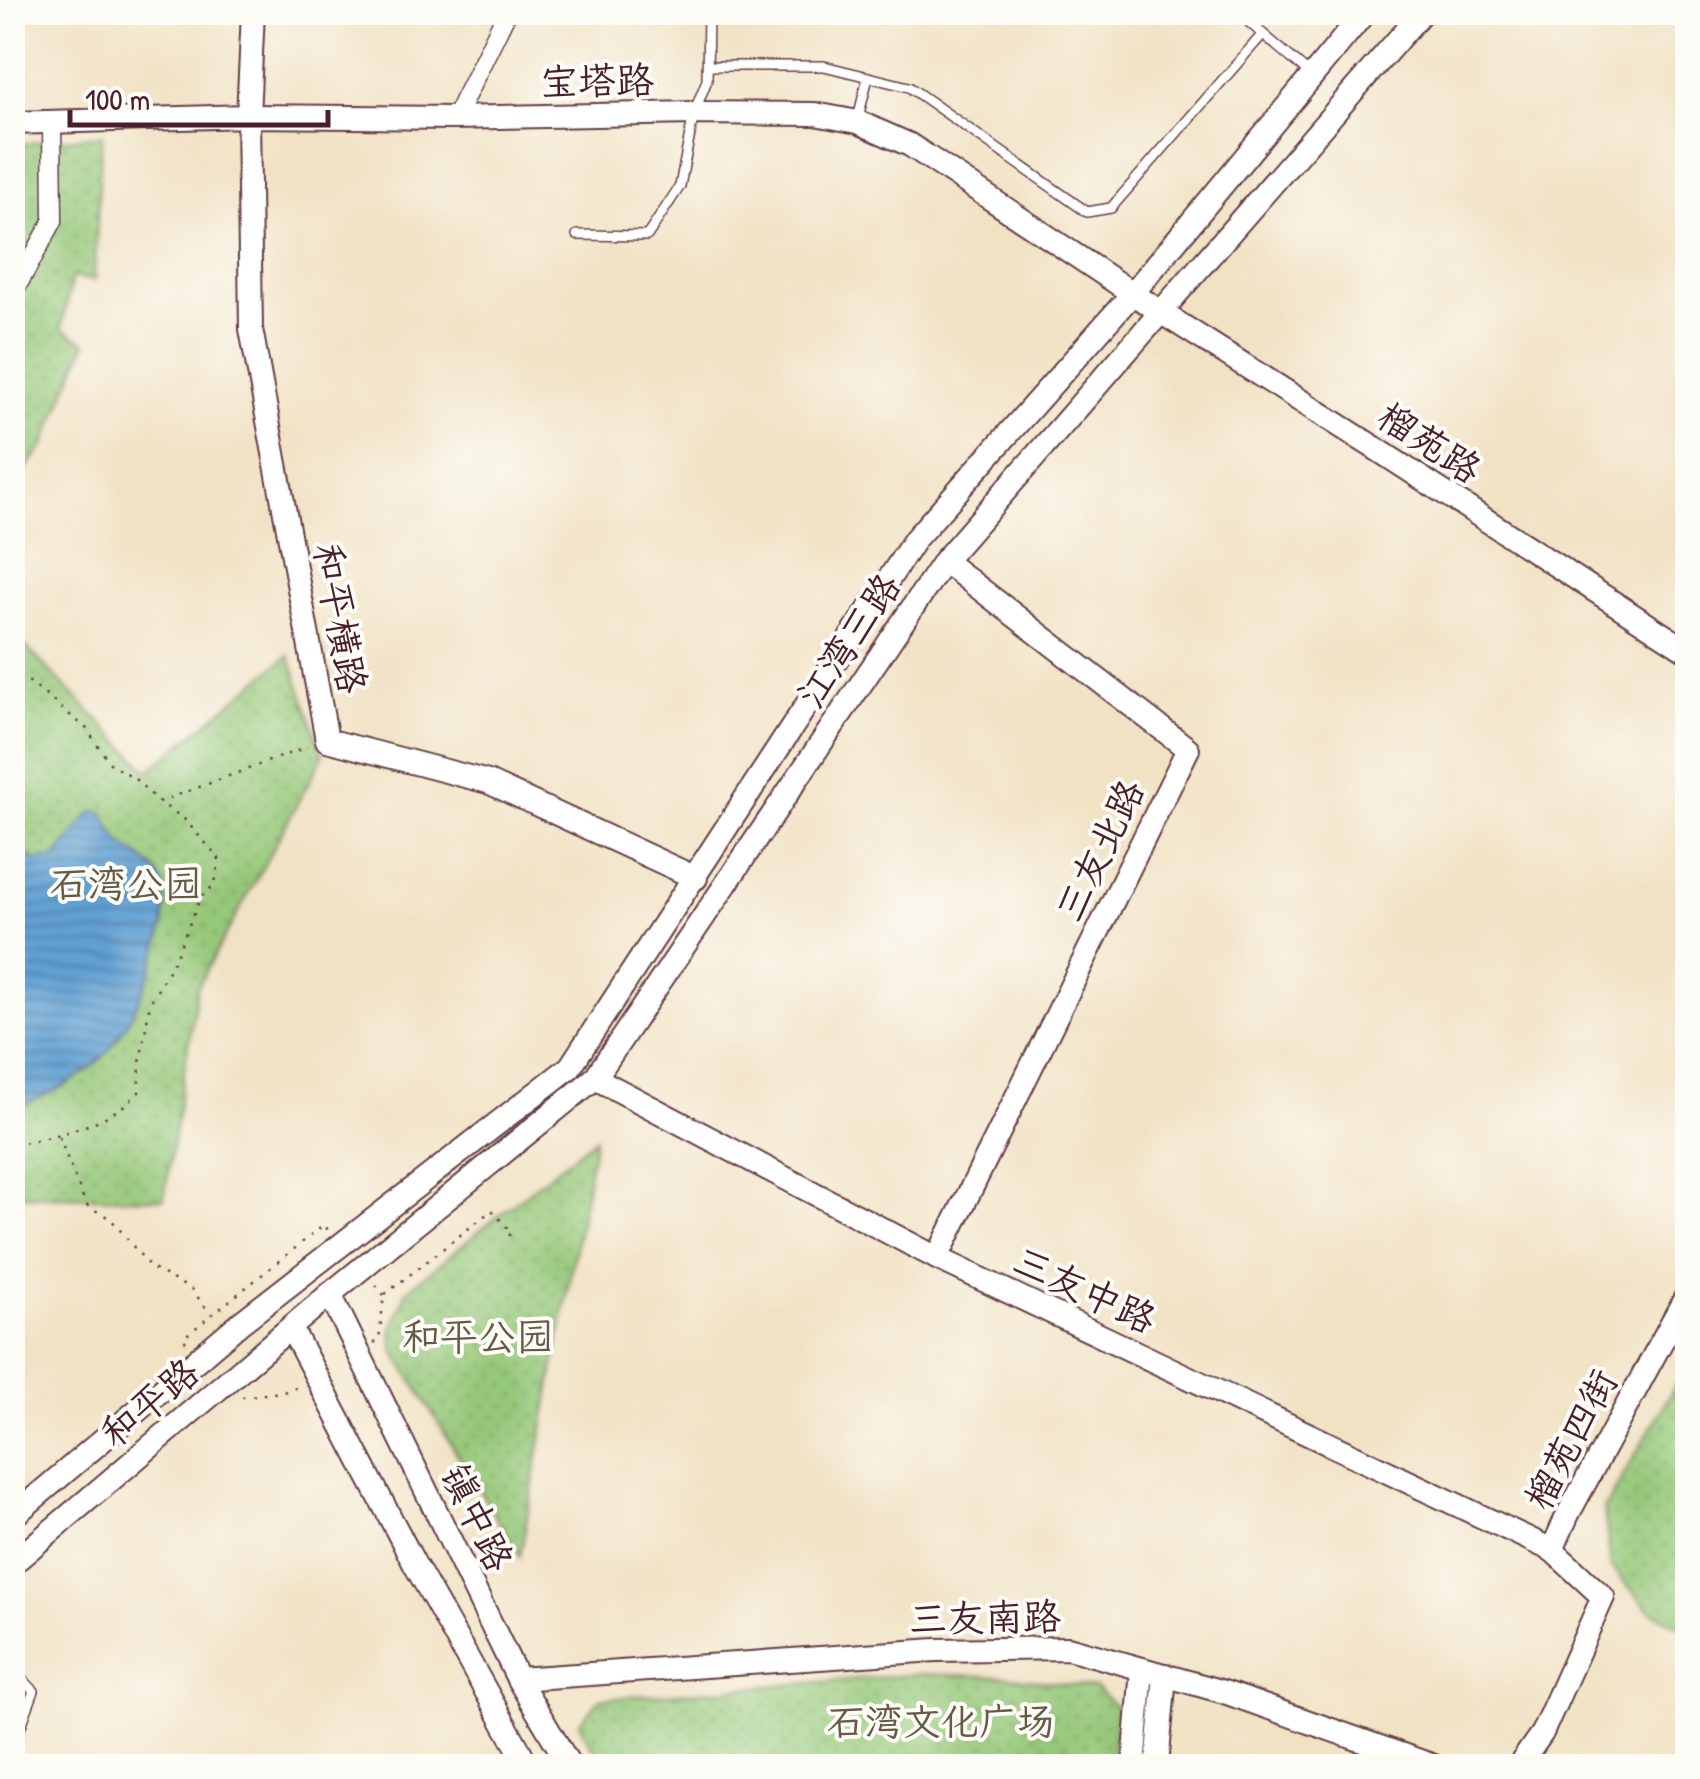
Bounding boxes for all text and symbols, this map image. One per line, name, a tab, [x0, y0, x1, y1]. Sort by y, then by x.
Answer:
street label: 宝塔路	[540, 53, 654, 107]
scale bar	[70, 65, 328, 127]
text: 100 m	[85, 79, 150, 119]
street label: 榴苑路	[1368, 389, 1492, 495]
street label: 和平横路	[302, 539, 380, 697]
street label: 江湾三路	[784, 562, 912, 718]
street label: 三友北路	[1042, 770, 1156, 930]
park label: 石湾公园	[50, 857, 202, 909]
street label: 三友中路	[1005, 1233, 1165, 1345]
park label: 和平公园	[402, 1310, 554, 1362]
street label: 和平路	[89, 1345, 209, 1459]
street label: 榴苑四街	[1511, 1360, 1629, 1518]
street label: 镇中路	[430, 1454, 526, 1580]
street label: 三友南路	[909, 1590, 1061, 1644]
park label: 石湾文化广场	[827, 1695, 1055, 1747]

